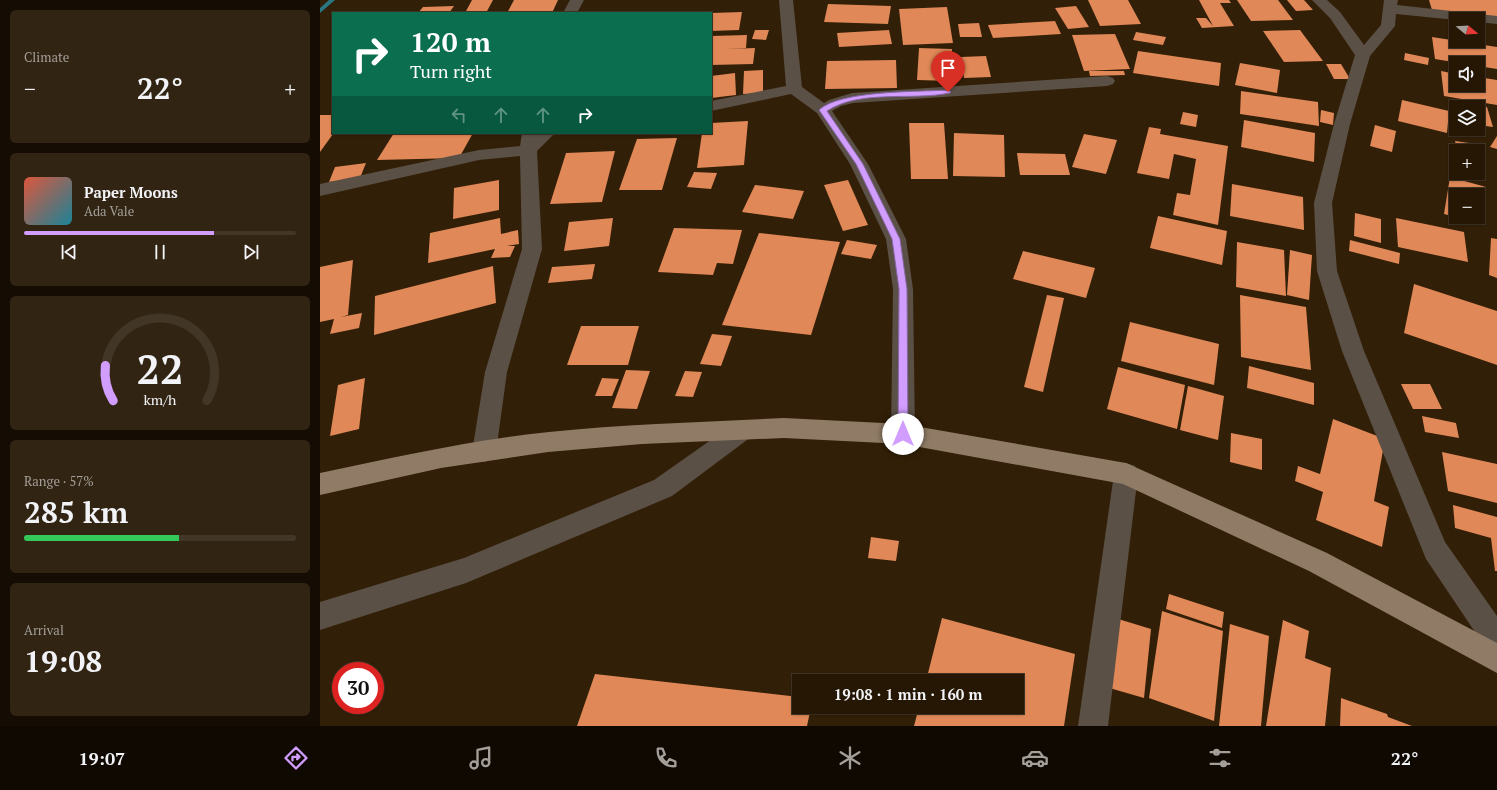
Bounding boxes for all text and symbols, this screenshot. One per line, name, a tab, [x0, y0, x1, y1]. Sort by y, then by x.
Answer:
north arrow	[1449, 12, 1485, 48]
map controls	[1449, 12, 1485, 224]
text: 120 m	[410, 23, 491, 60]
icon: right	[344, 28, 396, 80]
text: Climate	[24, 48, 69, 66]
pin	[931, 51, 965, 92]
button: sound	[1449, 56, 1485, 92]
icon: arrive	[937, 57, 959, 79]
text: Turn right	[410, 59, 492, 83]
text: 22°	[137, 68, 183, 108]
text: −	[24, 74, 36, 103]
text: +	[284, 74, 296, 103]
button: layers	[1449, 100, 1485, 136]
icon: left	[448, 104, 470, 126]
icon: ahead	[490, 104, 512, 126]
icon: ahead	[532, 104, 554, 126]
icon: right	[574, 104, 596, 126]
button: +	[1449, 144, 1485, 180]
text: Paper Moons	[84, 182, 178, 202]
button: −	[1449, 188, 1485, 224]
text: Ada Vale	[84, 202, 134, 220]
icon: previous	[58, 241, 80, 263]
icon: pause	[149, 241, 171, 263]
icon: next	[240, 241, 262, 263]
text: 22	[136, 341, 184, 396]
text: km/h	[144, 390, 177, 409]
position arrow	[882, 413, 924, 455]
text: Range · 57%	[24, 472, 94, 490]
text: 285 km	[24, 492, 128, 532]
text: Arrival	[24, 621, 64, 639]
text: 19:08	[24, 641, 102, 681]
speed limit sign: 30	[332, 662, 384, 714]
text: 19:08 · 1 min · 160 m	[834, 684, 982, 704]
icon: directions	[282, 744, 310, 772]
icon: music	[467, 744, 495, 772]
icon: phone	[652, 744, 680, 772]
icon: climate	[836, 744, 864, 772]
icon: car	[1021, 744, 1049, 772]
icon: filters	[1206, 744, 1234, 772]
text: 19:07	[78, 746, 125, 770]
text: 22°	[1391, 746, 1419, 770]

